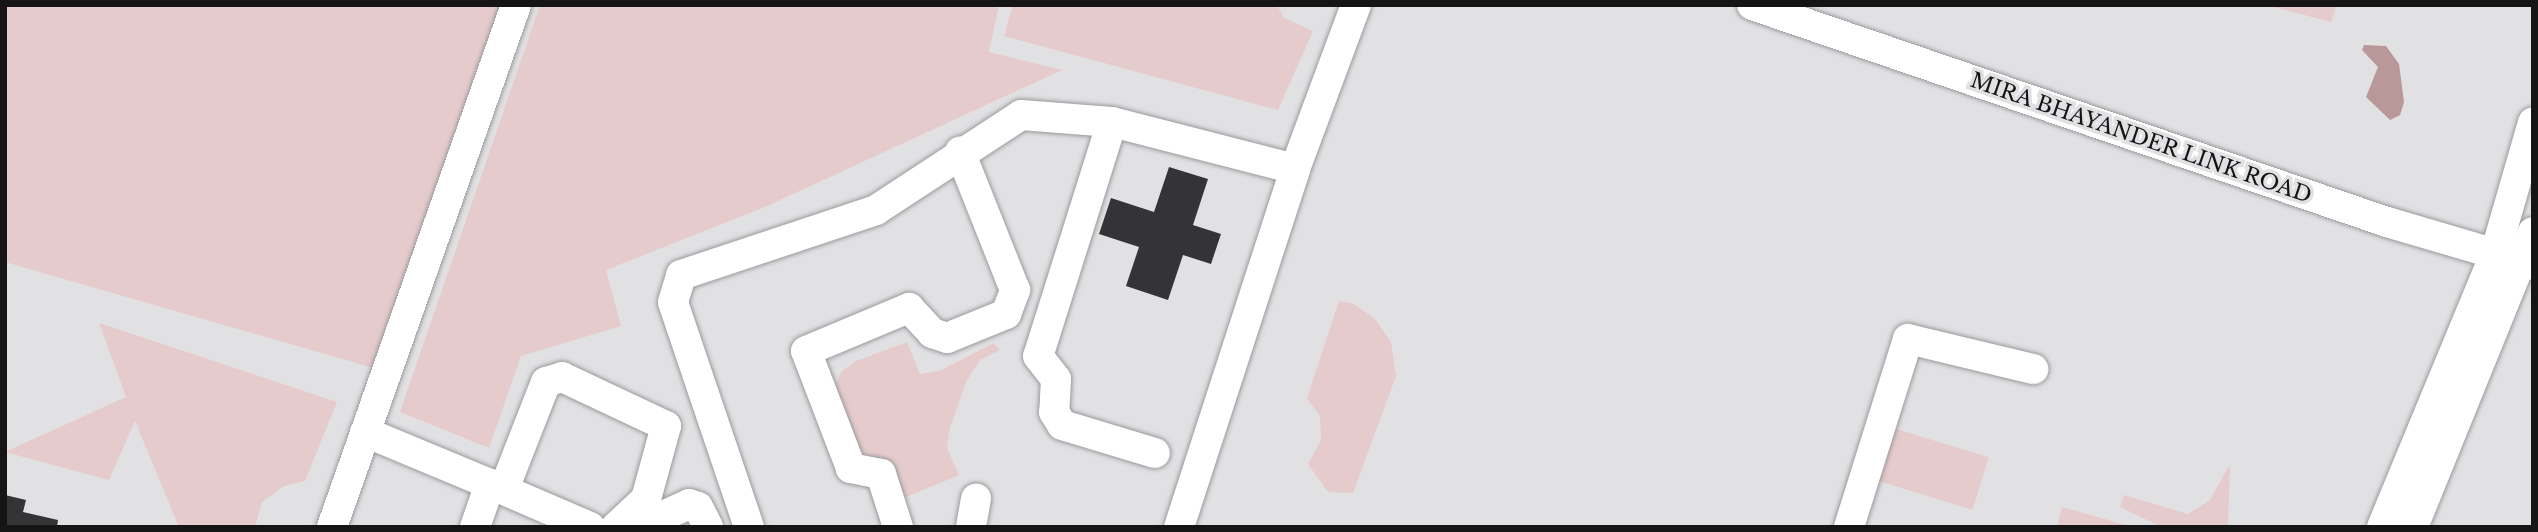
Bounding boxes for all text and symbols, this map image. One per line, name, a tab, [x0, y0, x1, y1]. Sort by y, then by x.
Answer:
street label: MIRA BHAYANDER LINK ROAD	[1966, 67, 2316, 209]

